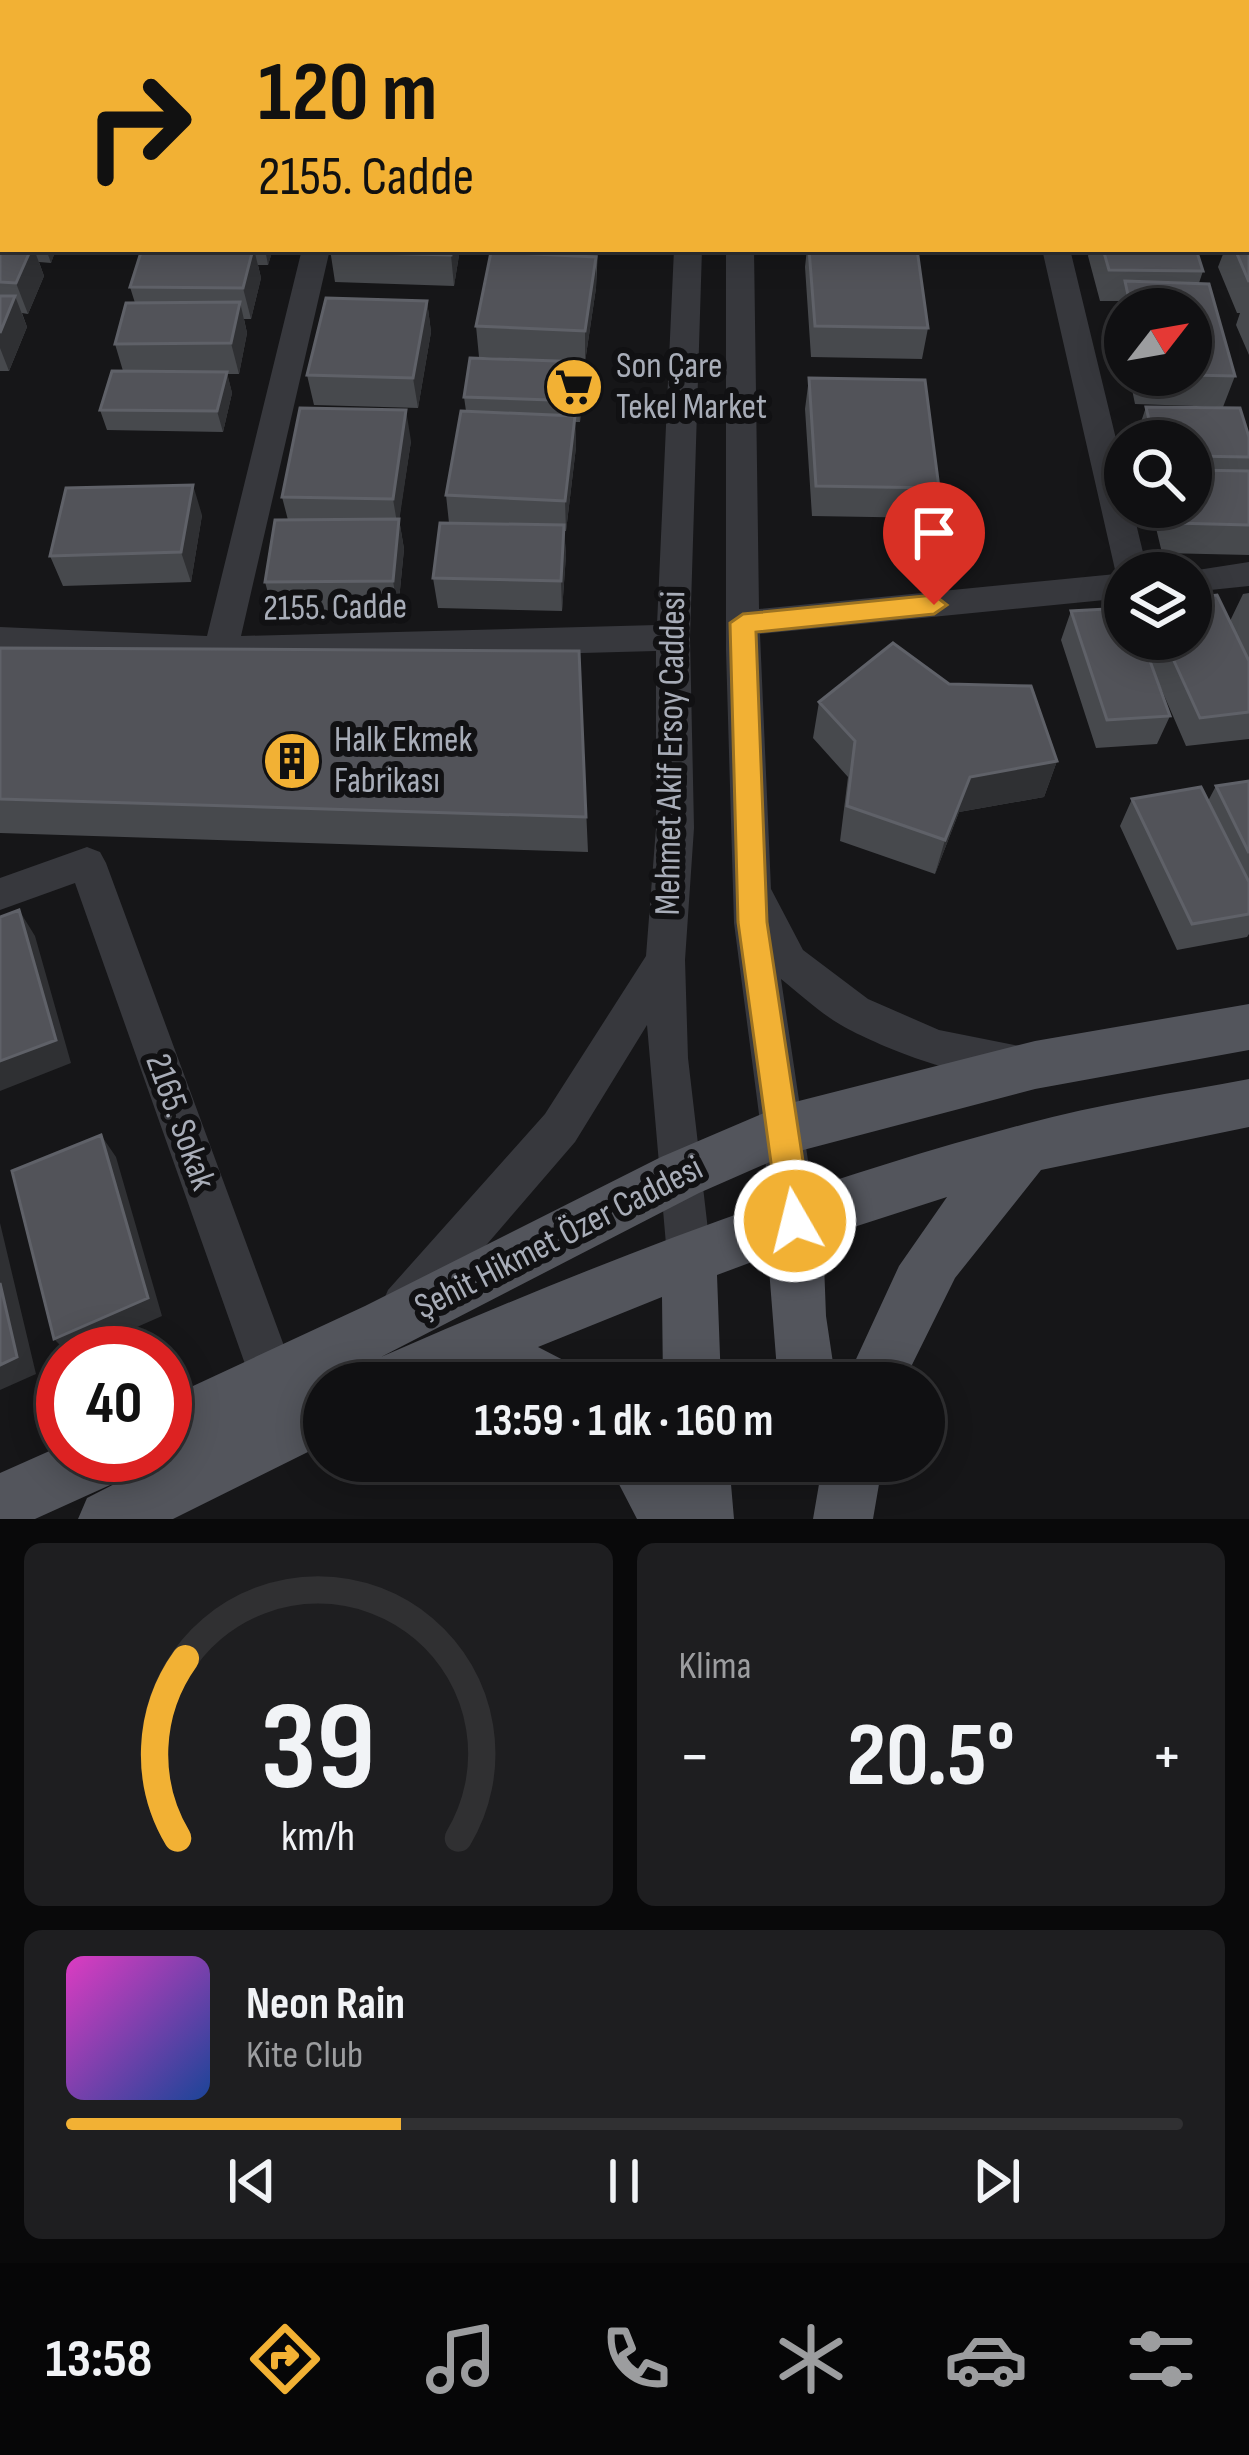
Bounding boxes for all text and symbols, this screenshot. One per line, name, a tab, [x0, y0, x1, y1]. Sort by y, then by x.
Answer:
text: 120 m	[258, 43, 437, 144]
icon: right	[60, 48, 216, 204]
text: 2155. Cadde	[258, 145, 474, 210]
north arrow	[1104, 288, 1212, 396]
map controls	[1104, 288, 1212, 660]
place label: Son Çare Tekel Market	[616, 345, 767, 429]
supermarket icon: Son Çare Tekel Market	[543, 356, 605, 418]
button: search	[1104, 420, 1212, 528]
pin	[883, 482, 985, 605]
icon: arrive	[901, 500, 967, 566]
button: layers	[1104, 552, 1212, 660]
street label: 2155. Cadde	[263, 585, 407, 631]
street label: Mehmet Akif Ersoy Caddesi	[647, 590, 695, 916]
place label: Halk Ekmek Fabrikası	[334, 719, 472, 803]
building icon: Halk Ekmek Fabrikası	[261, 730, 323, 792]
street label: 2165. Sokak	[136, 1048, 225, 1196]
street label: Şehit Hikmet Özer Caddesi	[408, 1147, 710, 1329]
position arrow	[732, 1158, 858, 1284]
speed limit sign: 40	[36, 1326, 192, 1482]
text: 13:59 · 1 dk · 160 m	[475, 1394, 773, 1449]
text: Klima	[679, 1643, 752, 1690]
text: 39	[261, 1675, 376, 1824]
text: 20.5°	[847, 1703, 1015, 1811]
text: −	[679, 1718, 711, 1797]
text: +	[1151, 1718, 1183, 1797]
text: km/h	[281, 1810, 355, 1862]
text: Neon Rain	[246, 1977, 405, 2032]
text: Kite Club	[246, 2032, 363, 2079]
icon: previous	[219, 2148, 285, 2214]
icon: pause	[591, 2148, 657, 2214]
icon: next	[964, 2148, 1030, 2214]
icon: directions	[243, 2317, 327, 2401]
icon: music	[419, 2317, 503, 2401]
icon: phone	[594, 2317, 678, 2401]
icon: climate	[769, 2317, 853, 2401]
icon: car	[944, 2317, 1028, 2401]
icon: filters	[1119, 2317, 1203, 2401]
text: 13:58	[46, 2327, 152, 2392]

